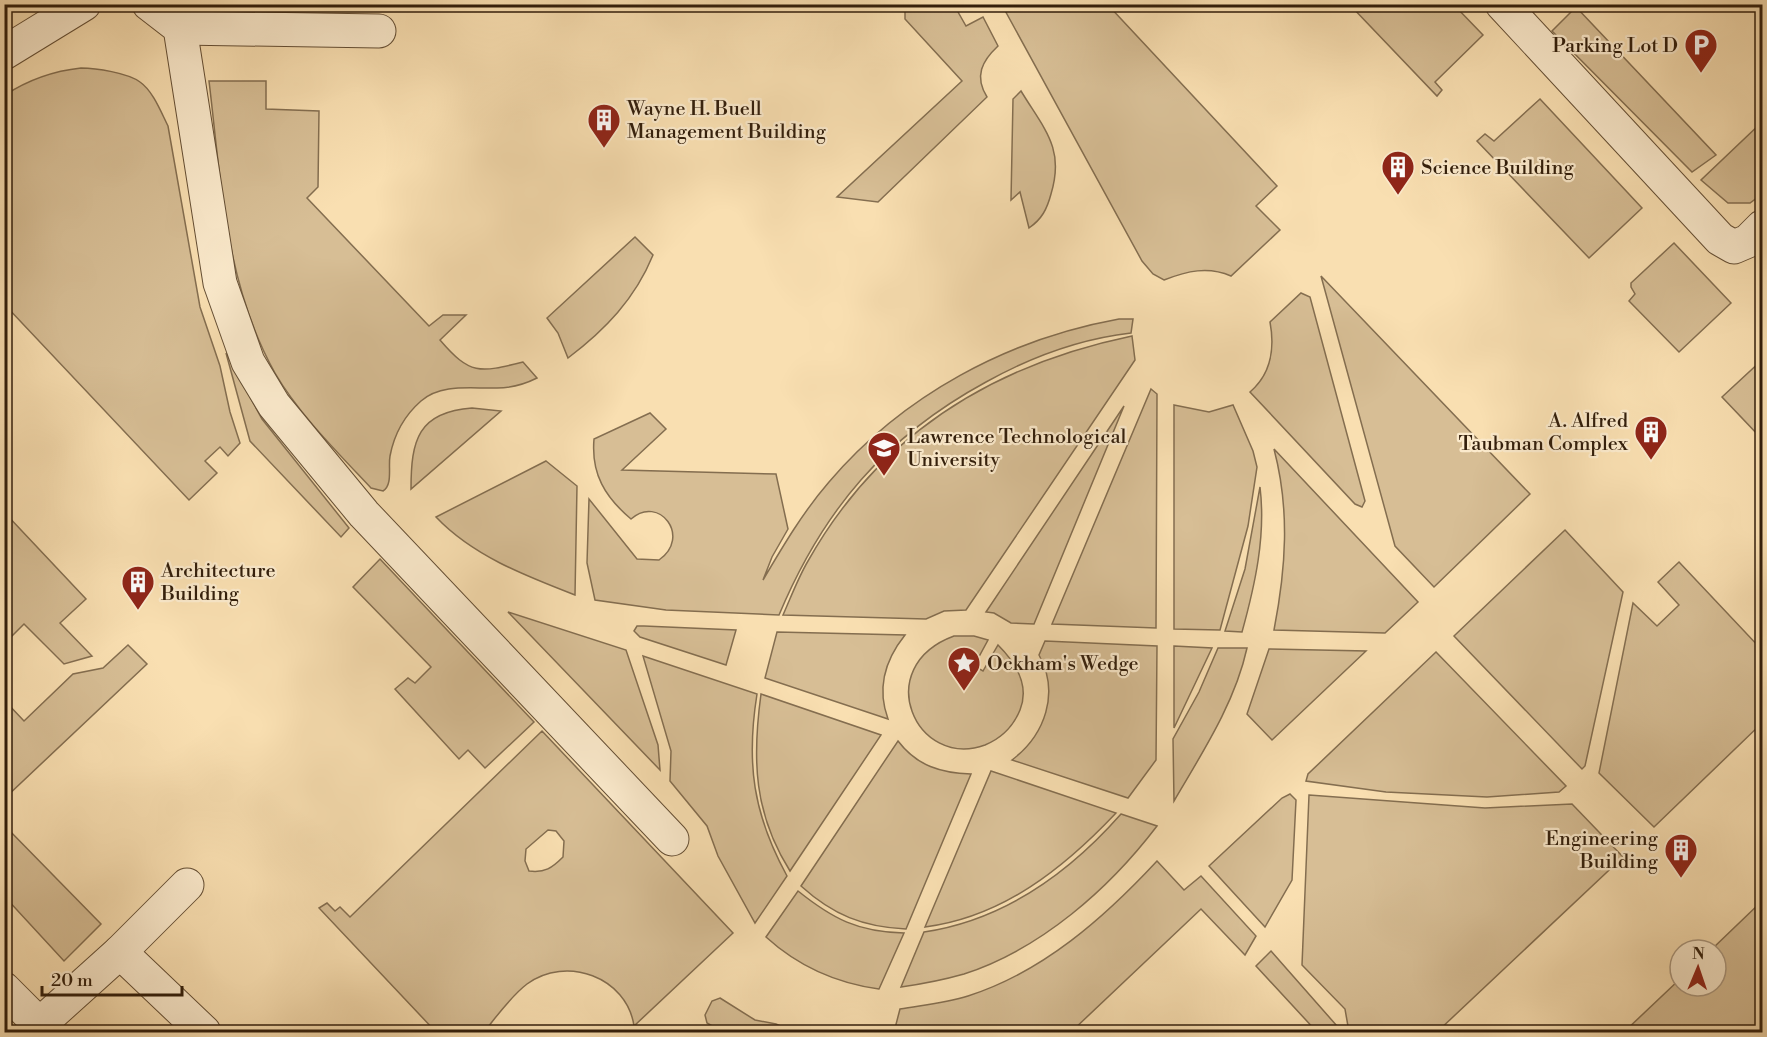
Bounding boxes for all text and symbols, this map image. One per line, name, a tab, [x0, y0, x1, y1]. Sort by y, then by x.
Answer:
parking icon: Parking Lot D	[1683, 27, 1719, 74]
place label: Parking Lot D	[1552, 34, 1678, 59]
place label: Wayne H. Buell Management Building	[626, 97, 827, 145]
building icon: Wayne H. Buell Management Building	[586, 102, 622, 149]
building icon: Science Building	[1380, 149, 1416, 196]
place label: Science Building	[1421, 156, 1574, 181]
place label: A. Alfred Taubman Complex	[1458, 409, 1629, 457]
building icon: A. Alfred Taubman Complex	[1633, 414, 1669, 461]
place label: Lawrence Technological University	[907, 425, 1127, 473]
school or university icon: Lawrence Technological University	[866, 430, 902, 477]
place label: Architecture Building	[160, 559, 276, 607]
building icon: Architecture Building	[120, 564, 156, 611]
place icon: Ockham's Wedge	[946, 645, 982, 692]
place label: Ockham's Wedge	[987, 652, 1139, 677]
place label: Engineering Building	[1545, 827, 1659, 875]
building icon: Engineering Building	[1663, 832, 1699, 879]
north arrow	[1668, 938, 1728, 998]
text: N	[1692, 944, 1706, 964]
scale bar	[42, 959, 182, 997]
text: 20 m	[51, 969, 93, 992]

